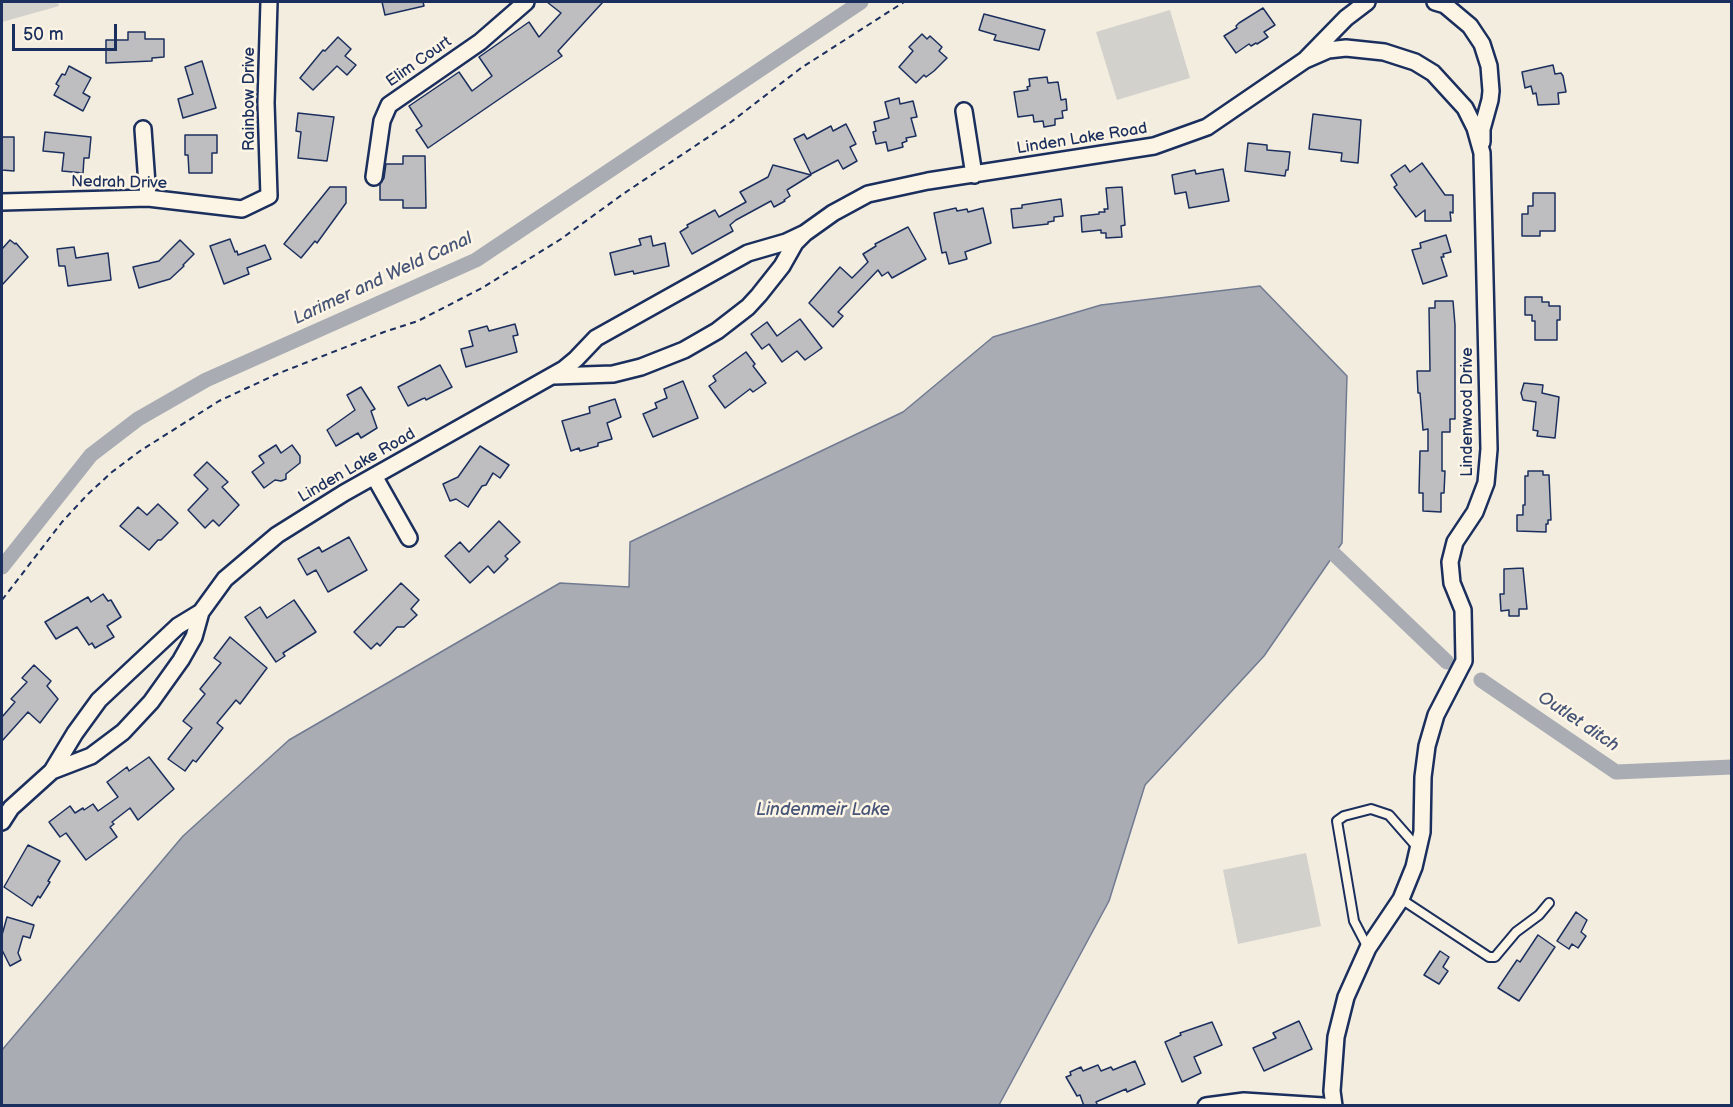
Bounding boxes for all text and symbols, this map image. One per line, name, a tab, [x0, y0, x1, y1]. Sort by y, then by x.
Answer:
scale bar	[15, 12, 120, 50]
text: 50 m	[23, 24, 64, 45]
street label: Elim Court	[383, 32, 455, 92]
street label: Rainbow Drive	[240, 47, 260, 151]
street label: Linden Lake Road	[1015, 119, 1149, 159]
street label: Nedrah Drive	[71, 173, 167, 193]
water label: Larimer and Weld Canal	[290, 228, 476, 330]
street label: Lindenwood Drive	[1458, 347, 1478, 477]
street label: Linden Lake Road	[295, 425, 419, 507]
water label: Outlet ditch	[1533, 687, 1623, 757]
water label: Lindenmeir Lake	[756, 799, 890, 821]

